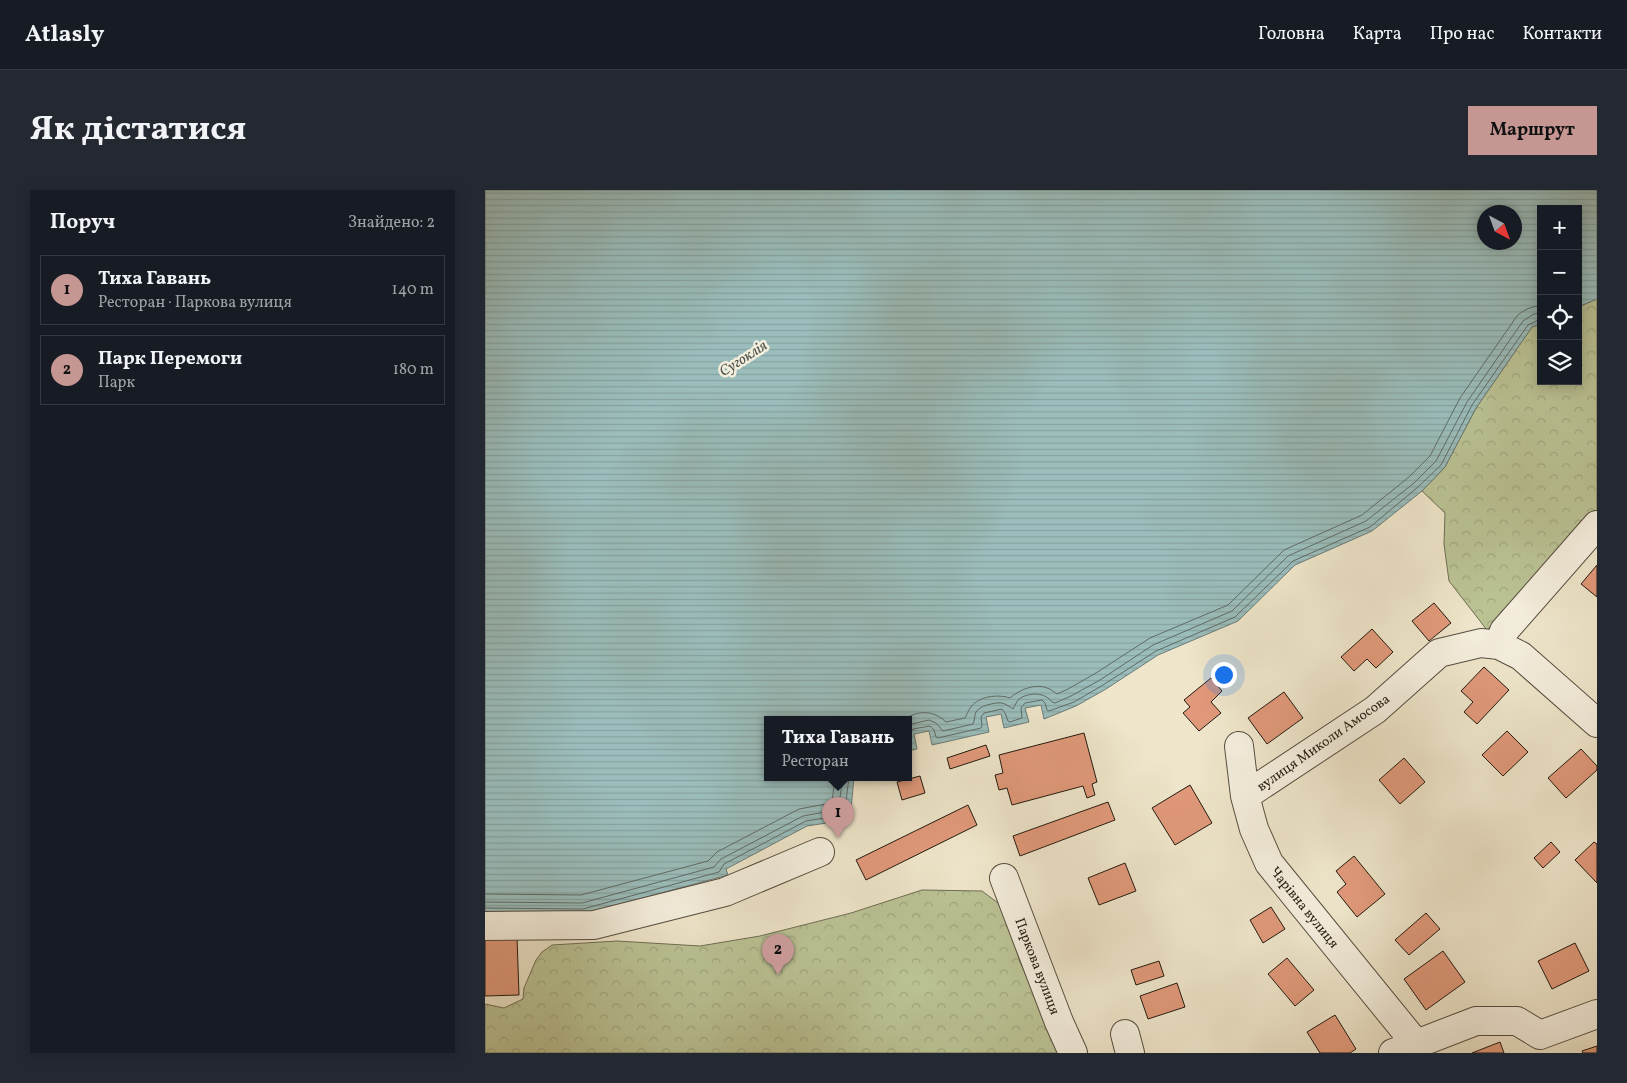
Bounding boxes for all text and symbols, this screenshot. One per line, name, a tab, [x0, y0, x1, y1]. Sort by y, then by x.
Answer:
text: Atlasly	[25, 18, 104, 52]
text: Головна	[1258, 22, 1325, 47]
text: Карта	[1353, 22, 1402, 47]
text: Про нас	[1430, 22, 1495, 47]
text: Контакти	[1523, 22, 1602, 47]
text: Як дістатися	[30, 106, 246, 154]
button: Маршрут	[1468, 106, 1597, 155]
north arrow	[1477, 205, 1522, 250]
map controls	[1537, 205, 1582, 385]
button: +	[1537, 205, 1582, 250]
text: Поруч	[50, 208, 115, 237]
text: Знайдено: 2	[348, 212, 435, 234]
button: −	[1537, 250, 1582, 295]
text: Тиха Гавань	[98, 266, 211, 292]
text: 1	[64, 279, 70, 301]
text: 140 m	[392, 279, 434, 301]
text: Ресторан · Паркова вулиця	[98, 292, 292, 314]
button: locate	[1537, 295, 1582, 340]
water label: Сугоклія	[716, 336, 772, 383]
button: layers	[1537, 340, 1582, 385]
text: Парк Перемоги	[98, 346, 242, 372]
text: 2	[63, 359, 71, 381]
text: 180 m	[393, 359, 434, 381]
text: Парк	[98, 372, 135, 394]
your location	[1211, 662, 1237, 688]
street label: вулиця Миколи Амосова	[1253, 690, 1394, 796]
popup	[764, 716, 912, 781]
text: Тиха Гавань	[781, 725, 895, 751]
text: Ресторан	[781, 751, 849, 773]
pin: 1	[822, 797, 854, 838]
street label: Чарівна вулиця	[1265, 863, 1343, 953]
street label: Паркова вулиця	[1009, 915, 1064, 1018]
pin: 2	[762, 934, 794, 975]

